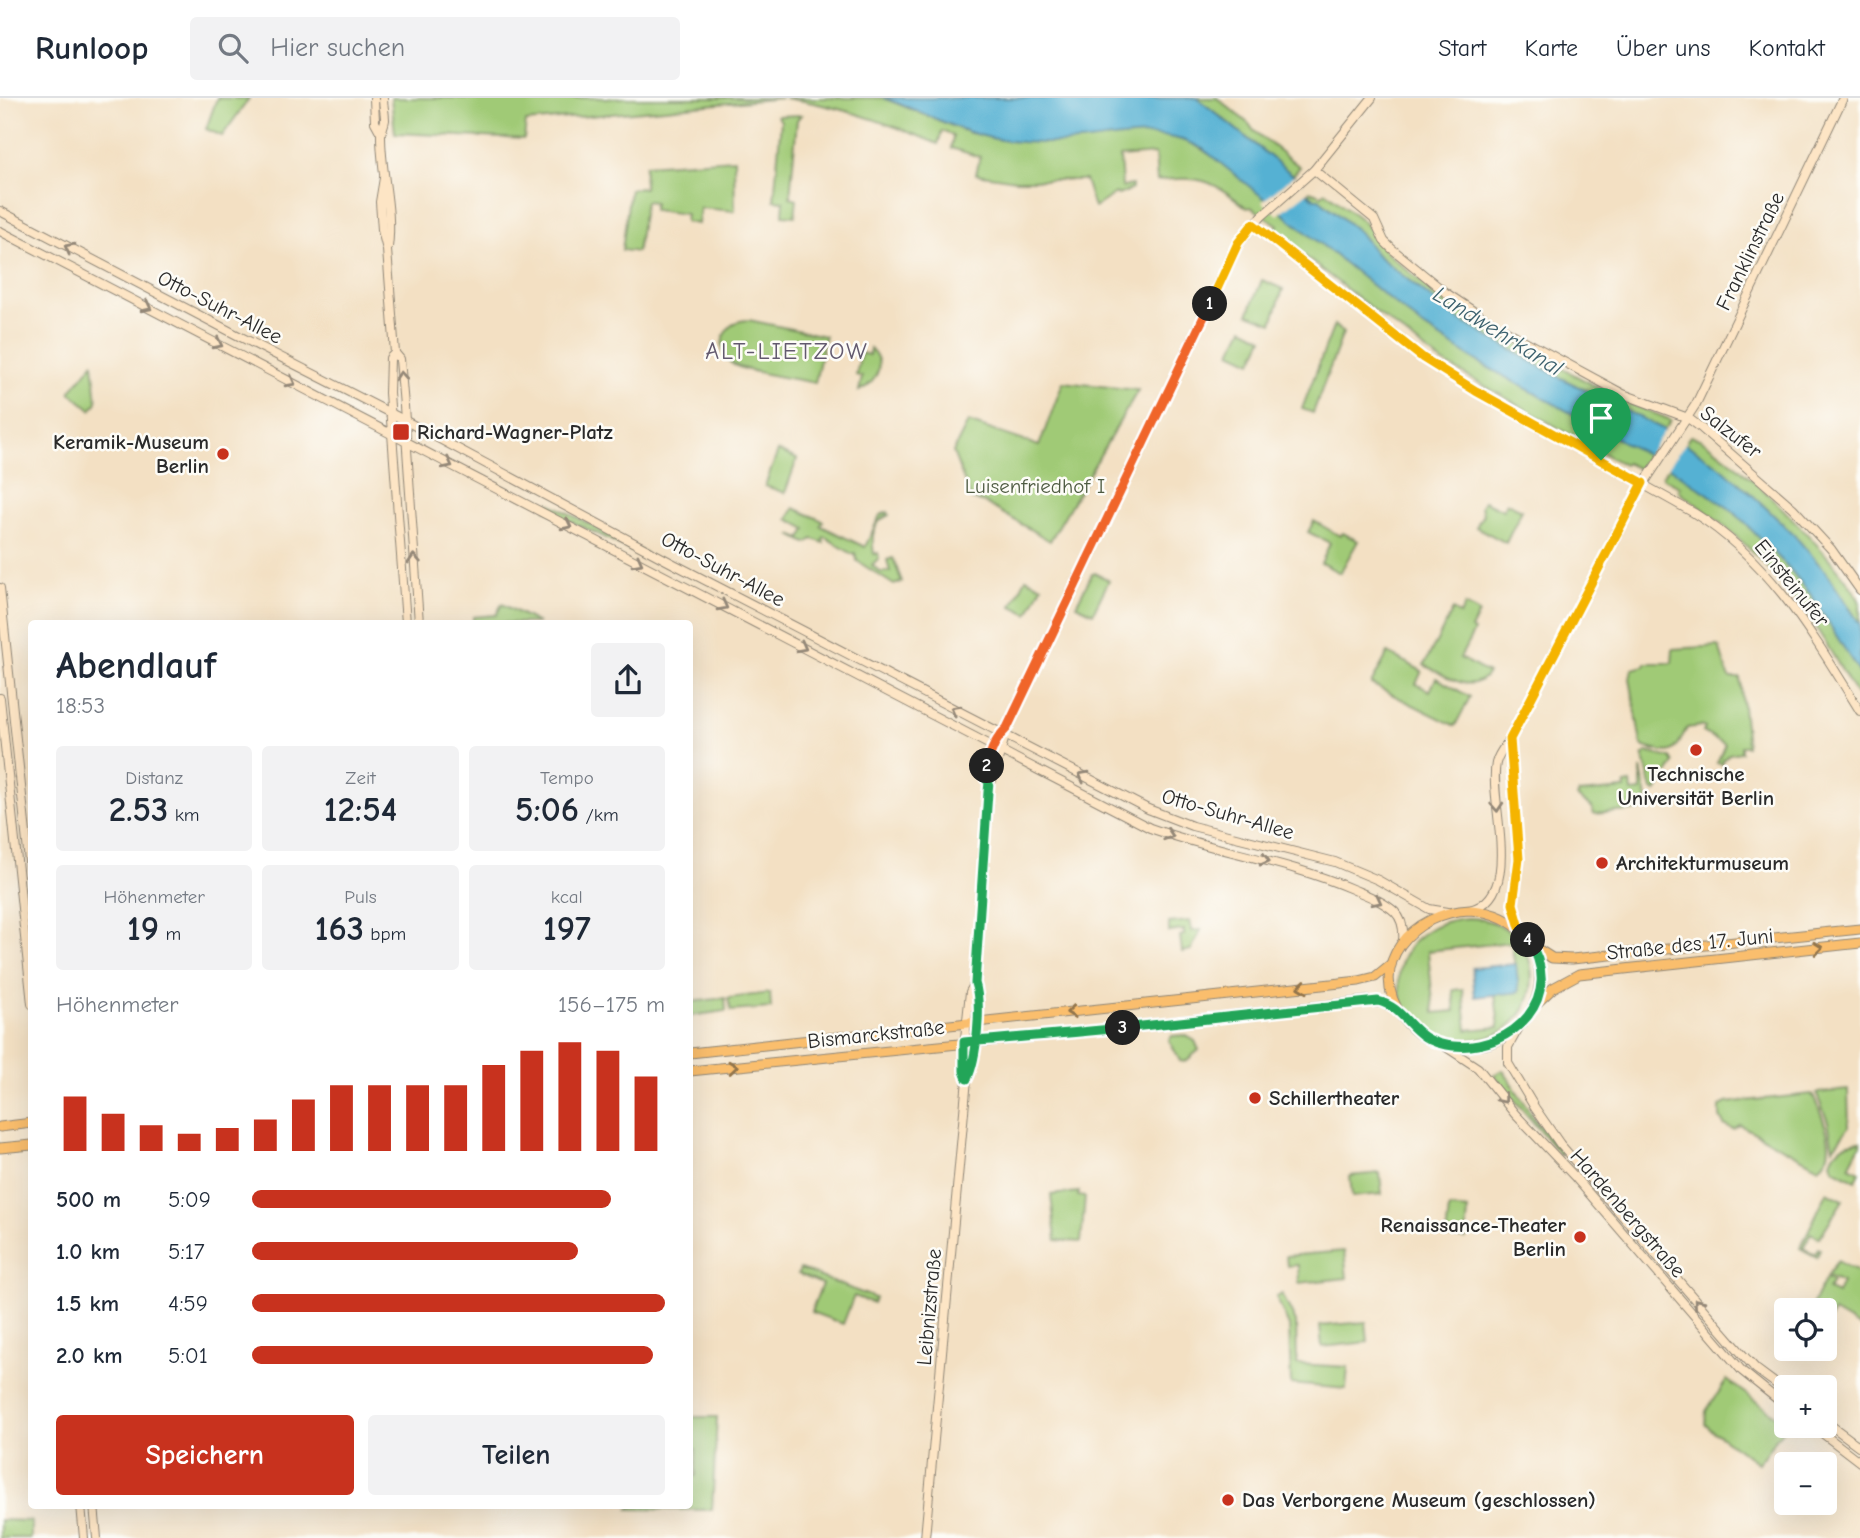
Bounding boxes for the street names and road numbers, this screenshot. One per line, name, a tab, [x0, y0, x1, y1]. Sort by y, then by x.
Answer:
street label: Franklinstraße	[1711, 188, 1789, 314]
street label: Otto-Suhr-Allee	[154, 265, 286, 349]
street label: Salzufer	[1696, 401, 1767, 464]
street label: Otto-Suhr-Allee	[657, 526, 789, 612]
street label: Einsteinufer	[1750, 535, 1835, 632]
street label: Otto-Suhr-Allee	[1159, 784, 1297, 844]
street label: Straße des 17. Juni	[1605, 923, 1775, 965]
street label: Bismarckstraße	[806, 1015, 946, 1053]
street label: Hardenbergstraße	[1566, 1144, 1690, 1282]
street label: Leibnizstraße	[912, 1248, 946, 1366]

